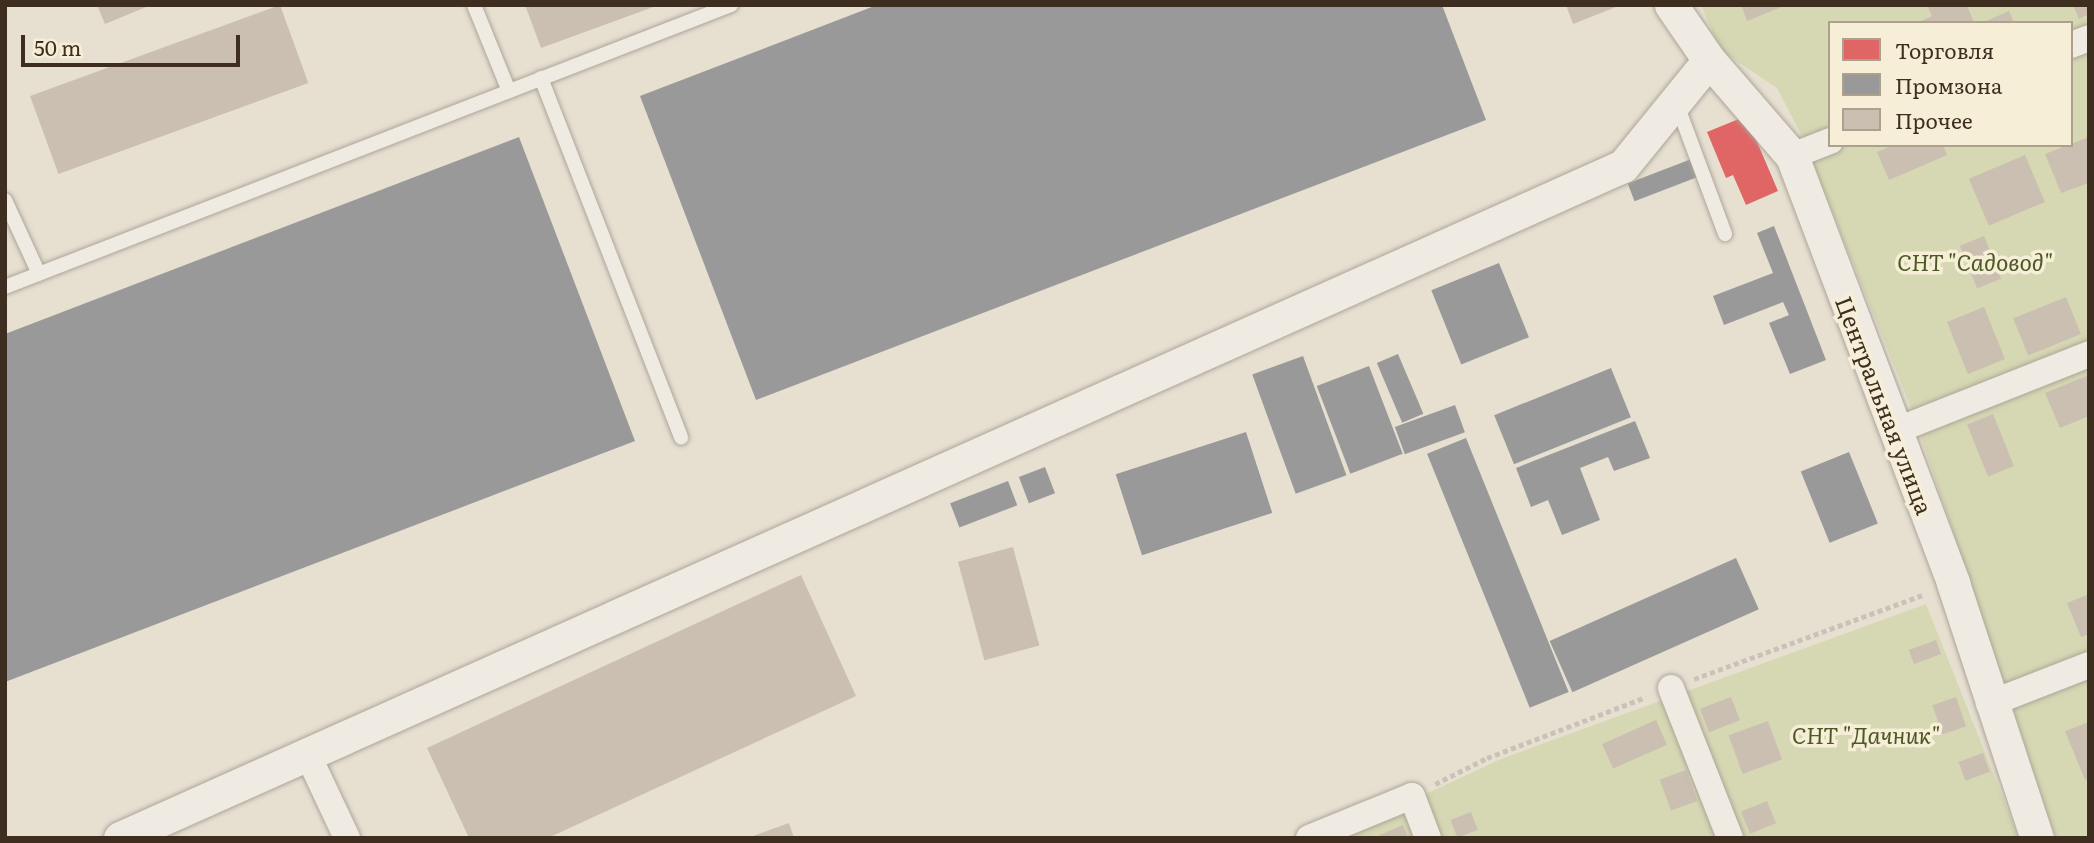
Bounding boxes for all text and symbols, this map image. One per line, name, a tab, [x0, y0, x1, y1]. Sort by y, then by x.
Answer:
scale bar	[24, 21, 243, 65]
legend	[1828, 21, 2073, 147]
text: 50 m	[34, 31, 81, 62]
text: Торговля	[1895, 34, 1994, 65]
text: Промзона	[1895, 69, 2002, 100]
text: Прочее	[1895, 104, 1973, 135]
park label: СНТ "Садовод"	[1897, 247, 2053, 275]
street label: Центральная улица	[1831, 292, 1939, 518]
park label: СНТ "Дачник"	[1792, 720, 1940, 748]

